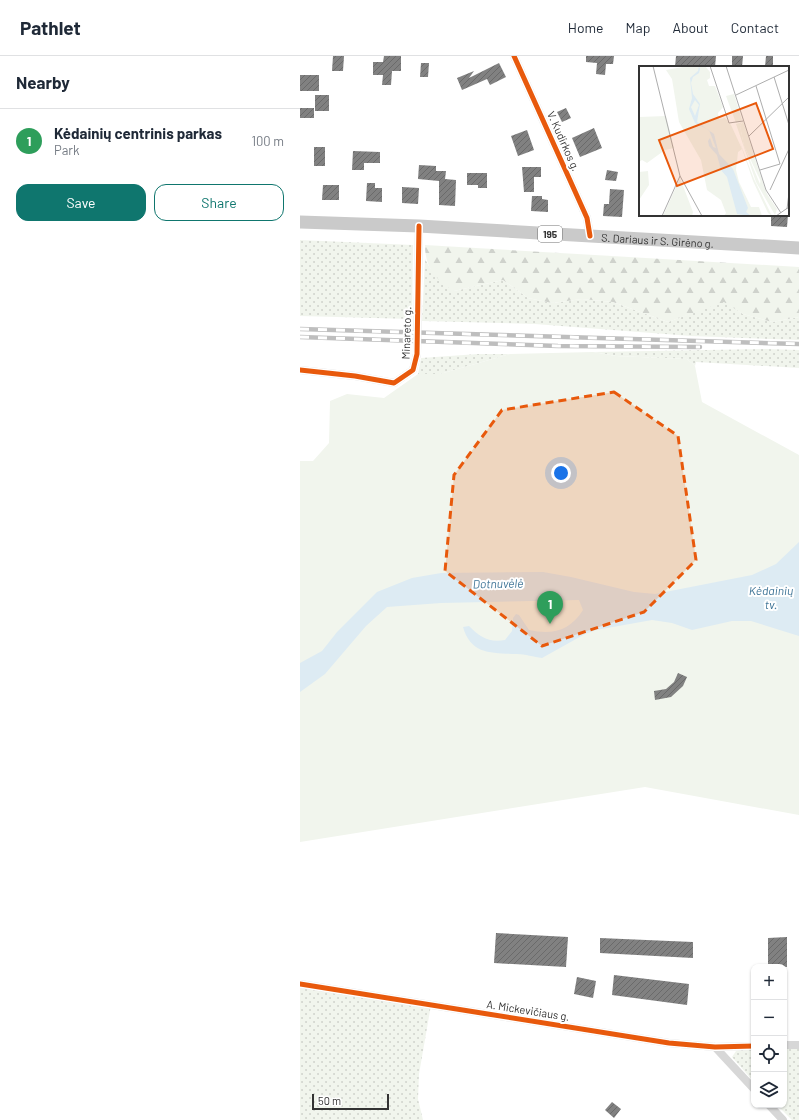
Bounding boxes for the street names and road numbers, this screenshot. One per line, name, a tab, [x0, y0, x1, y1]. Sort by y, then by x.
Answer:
street label: V. Kudirkos g.	[545, 109, 583, 173]
road number: 195	[538, 226, 562, 242]
street label: S. Dariaus ir S. Girėno g.	[601, 230, 714, 250]
street label: Minareto g.	[399, 306, 413, 360]
street label: A. Mickevičiaus g.	[486, 997, 570, 1023]

